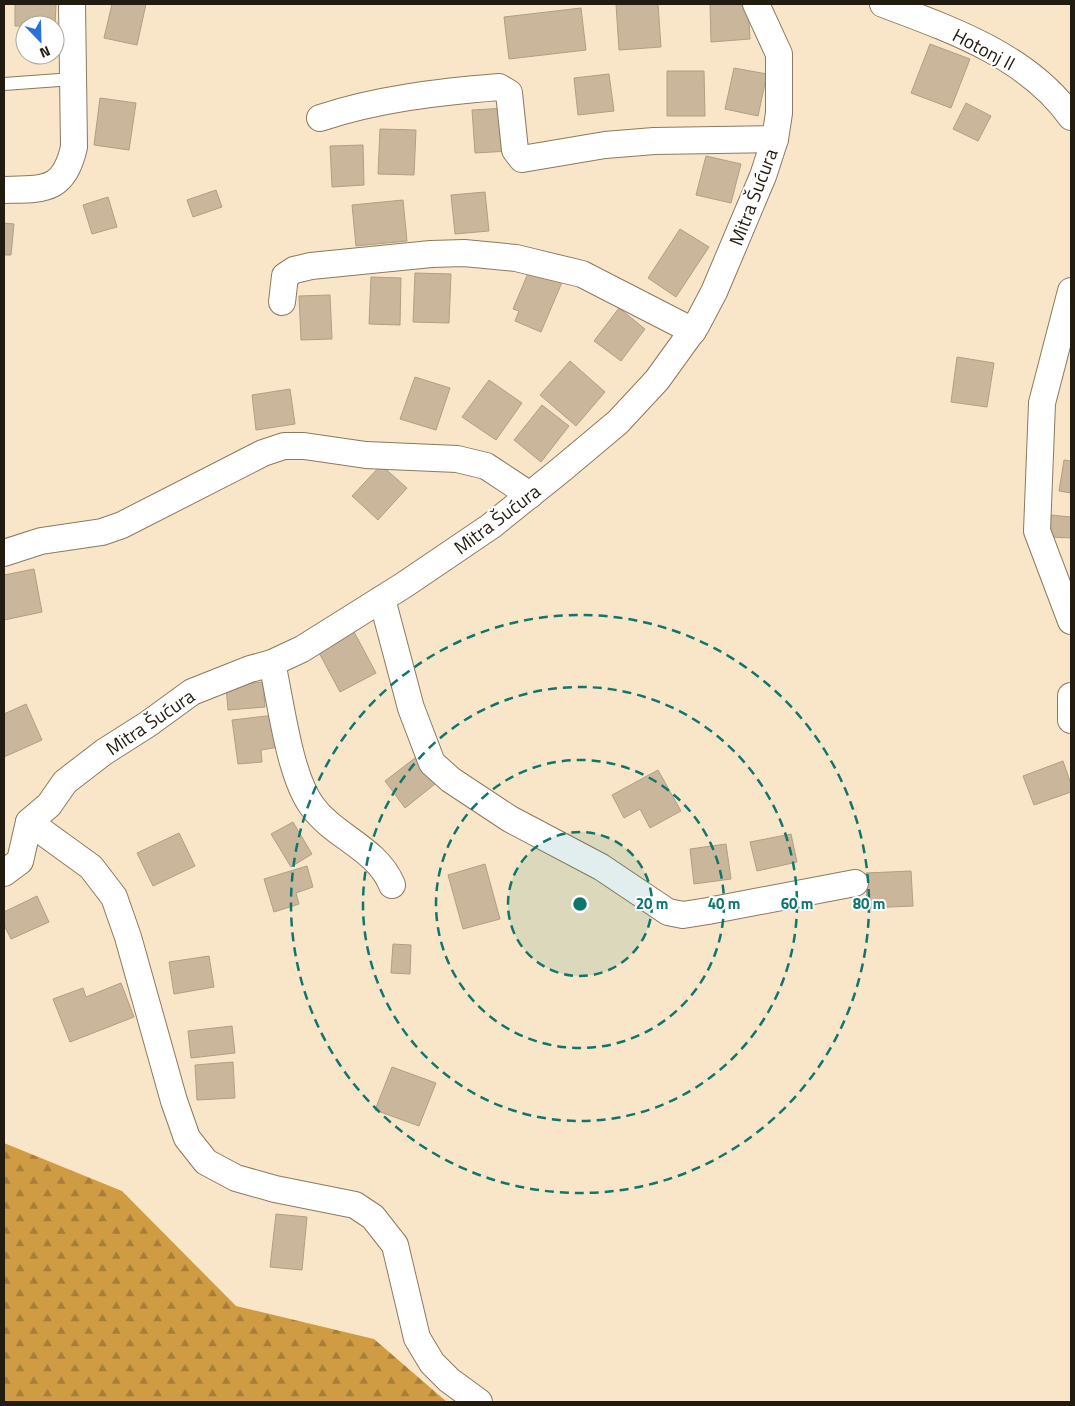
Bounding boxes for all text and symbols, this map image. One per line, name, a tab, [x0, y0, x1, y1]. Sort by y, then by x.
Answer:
north arrow	[15, 15, 65, 65]
street label: Hotonj II	[948, 20, 1021, 77]
text: N	[37, 41, 54, 64]
street label: Mitra Šućura	[721, 144, 785, 250]
street label: Mitra Šućura	[447, 476, 547, 561]
street label: Mitra Šućura	[99, 681, 200, 762]
text: 20 m	[636, 892, 668, 915]
text: 40 m	[708, 892, 740, 915]
text: 60 m	[781, 892, 813, 915]
text: 80 m	[853, 892, 885, 915]
centre of rings	[571, 895, 589, 913]

